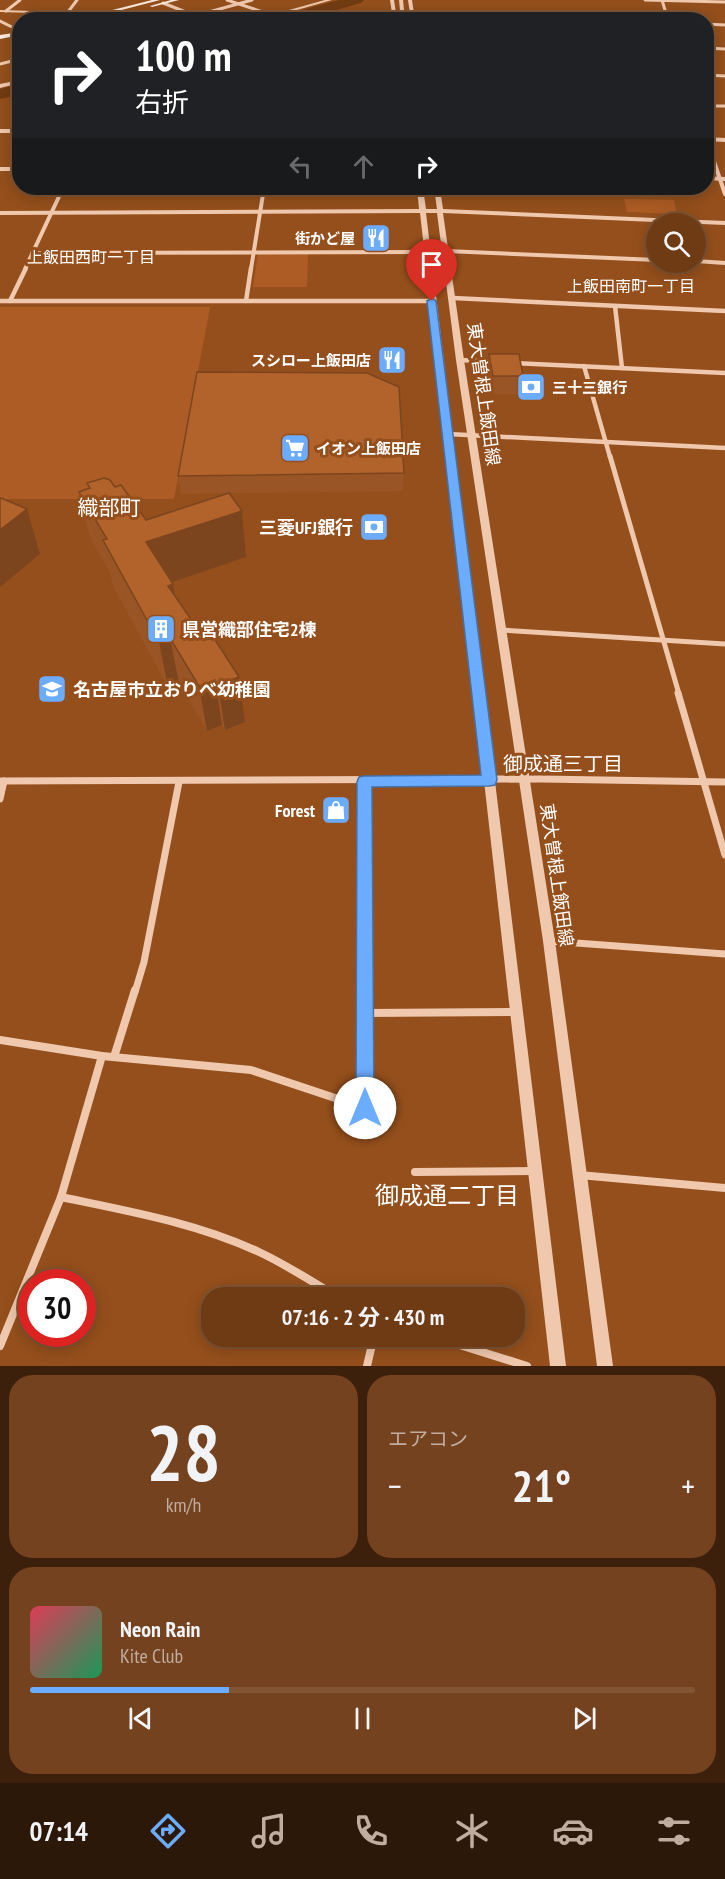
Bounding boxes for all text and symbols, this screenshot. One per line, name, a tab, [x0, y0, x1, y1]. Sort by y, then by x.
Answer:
text: 100 m	[135, 28, 232, 83]
icon: right	[36, 36, 114, 114]
text: 右折	[135, 85, 189, 119]
icon: left	[284, 150, 317, 183]
icon: ahead	[347, 150, 380, 183]
icon: right	[410, 150, 443, 183]
map controls	[646, 213, 706, 273]
button: search	[646, 213, 706, 273]
restaurant icon: 街かど屋	[360, 222, 392, 254]
place label: 街かど屋	[295, 229, 355, 248]
pin	[406, 239, 457, 301]
district label: 上飯田西町一丁目	[27, 247, 155, 267]
icon: arrive	[415, 248, 448, 281]
district label: 上飯田南町一丁目	[567, 276, 695, 296]
street label: 東大曽根上飯田線	[463, 321, 505, 467]
restaurant icon: スシロー上飯田店	[376, 344, 408, 376]
place label: スシロー上飯田店	[251, 351, 371, 370]
bank icon: 三十三銀行	[515, 371, 547, 403]
place label: 三十三銀行	[552, 378, 627, 397]
supermarket icon: イオン上飯田店	[279, 432, 311, 464]
place label: イオン上飯田店	[316, 439, 421, 458]
district label: 織部町	[78, 494, 141, 521]
bank icon: 三菱UFJ銀行	[358, 511, 390, 543]
place label: 三菱UFJ銀行	[259, 516, 353, 539]
building icon: 県営織部住宅2棟	[145, 613, 177, 645]
place label: 県営織部住宅2棟	[182, 618, 317, 641]
school or university icon: 名古屋市立おりべ幼稚園	[36, 673, 68, 705]
place label: 名古屋市立おりべ幼稚園	[73, 678, 271, 701]
district label: 御成通三丁目	[503, 751, 623, 777]
shop icon: Forest	[320, 794, 352, 826]
place label: Forest	[275, 799, 316, 822]
street label: 東大曽根上飯田線	[536, 802, 578, 948]
position arrow	[333, 1076, 397, 1140]
district label: 御成通二丁目	[375, 1180, 519, 1211]
speed limit sign: 30	[18, 1269, 96, 1347]
text: 07:16 · 2 分 · 430 m	[282, 1303, 444, 1331]
text: 28	[146, 1402, 221, 1503]
text: エアコン	[388, 1426, 468, 1452]
text: 21°	[512, 1456, 571, 1514]
text: −	[388, 1464, 402, 1507]
text: +	[681, 1464, 695, 1507]
text: km/h	[166, 1492, 201, 1518]
text: Neon Rain	[120, 1615, 200, 1643]
text: Kite Club	[120, 1643, 183, 1669]
icon: previous	[124, 1702, 157, 1735]
icon: pause	[346, 1702, 379, 1735]
icon: next	[568, 1702, 601, 1735]
icon: directions	[147, 1810, 189, 1852]
icon: music	[248, 1810, 290, 1852]
icon: phone	[350, 1810, 392, 1852]
icon: climate	[451, 1810, 493, 1852]
icon: car	[552, 1810, 594, 1852]
icon: filters	[653, 1810, 695, 1852]
text: 07:14	[30, 1814, 88, 1848]

